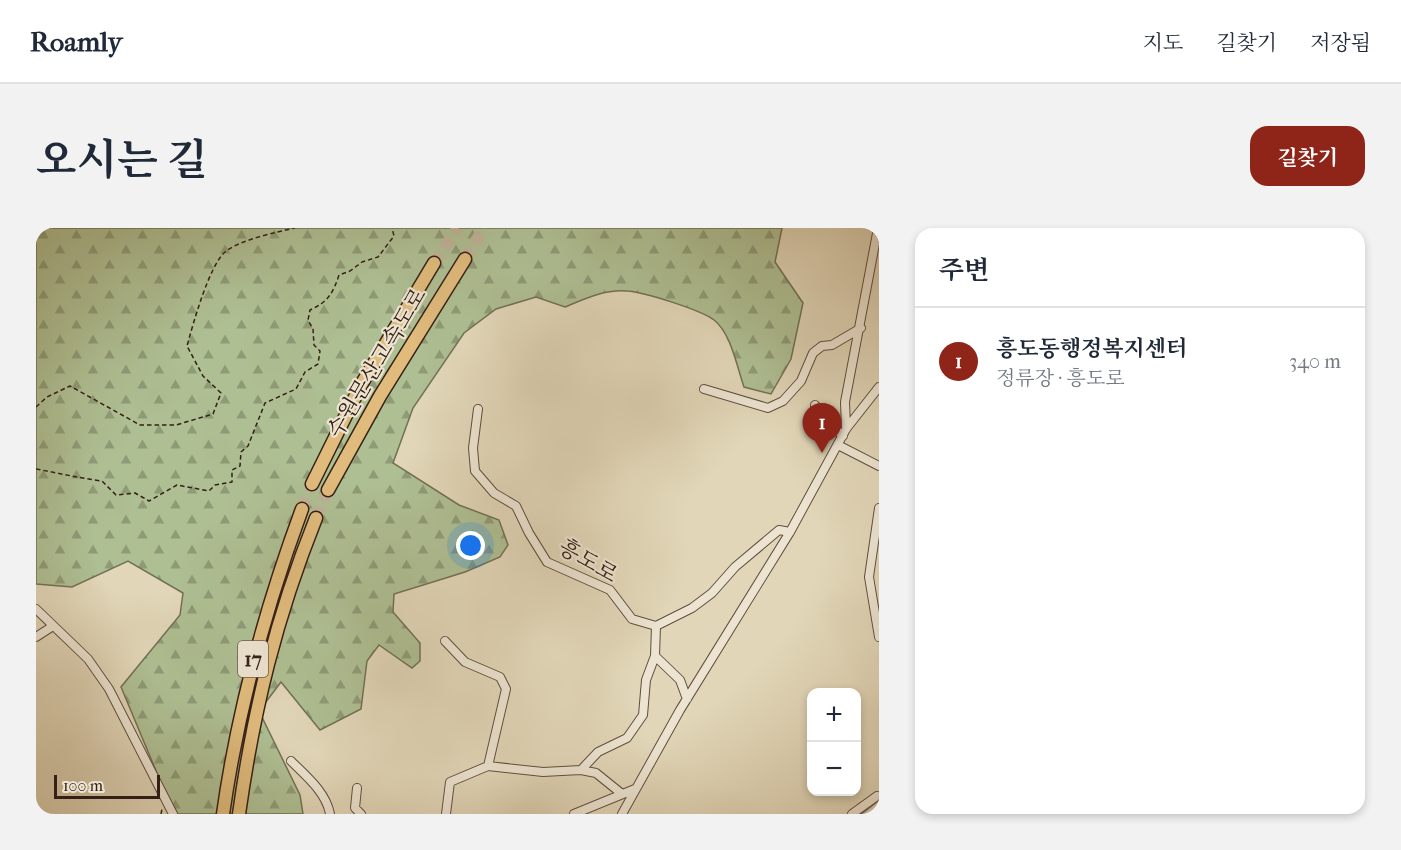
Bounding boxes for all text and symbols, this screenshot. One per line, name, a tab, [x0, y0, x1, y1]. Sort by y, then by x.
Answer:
text: Roamly	[30, 25, 122, 58]
text: 지도	[1143, 31, 1183, 55]
text: 길찾기	[1216, 31, 1277, 55]
text: 저장됨	[1310, 31, 1371, 55]
button: 길찾기	[1250, 126, 1365, 186]
text: 오시는 길	[36, 136, 207, 185]
text: 주변	[939, 255, 989, 286]
street label: 수원문산고속도로	[322, 283, 432, 443]
text: 흥도동행정복지센터	[996, 336, 1187, 362]
text: 1	[955, 350, 962, 373]
text: 340 m	[1289, 350, 1341, 373]
text: 정류장 · 흥도로	[996, 367, 1125, 390]
pin: 1	[802, 404, 842, 453]
your location	[456, 531, 485, 560]
street label: 흥도로	[554, 534, 622, 588]
road number: 17	[238, 641, 268, 677]
map controls	[807, 688, 861, 796]
button: +	[807, 688, 861, 742]
button: −	[807, 742, 861, 796]
scale bar	[54, 772, 160, 800]
text: 100 m	[63, 776, 103, 795]

